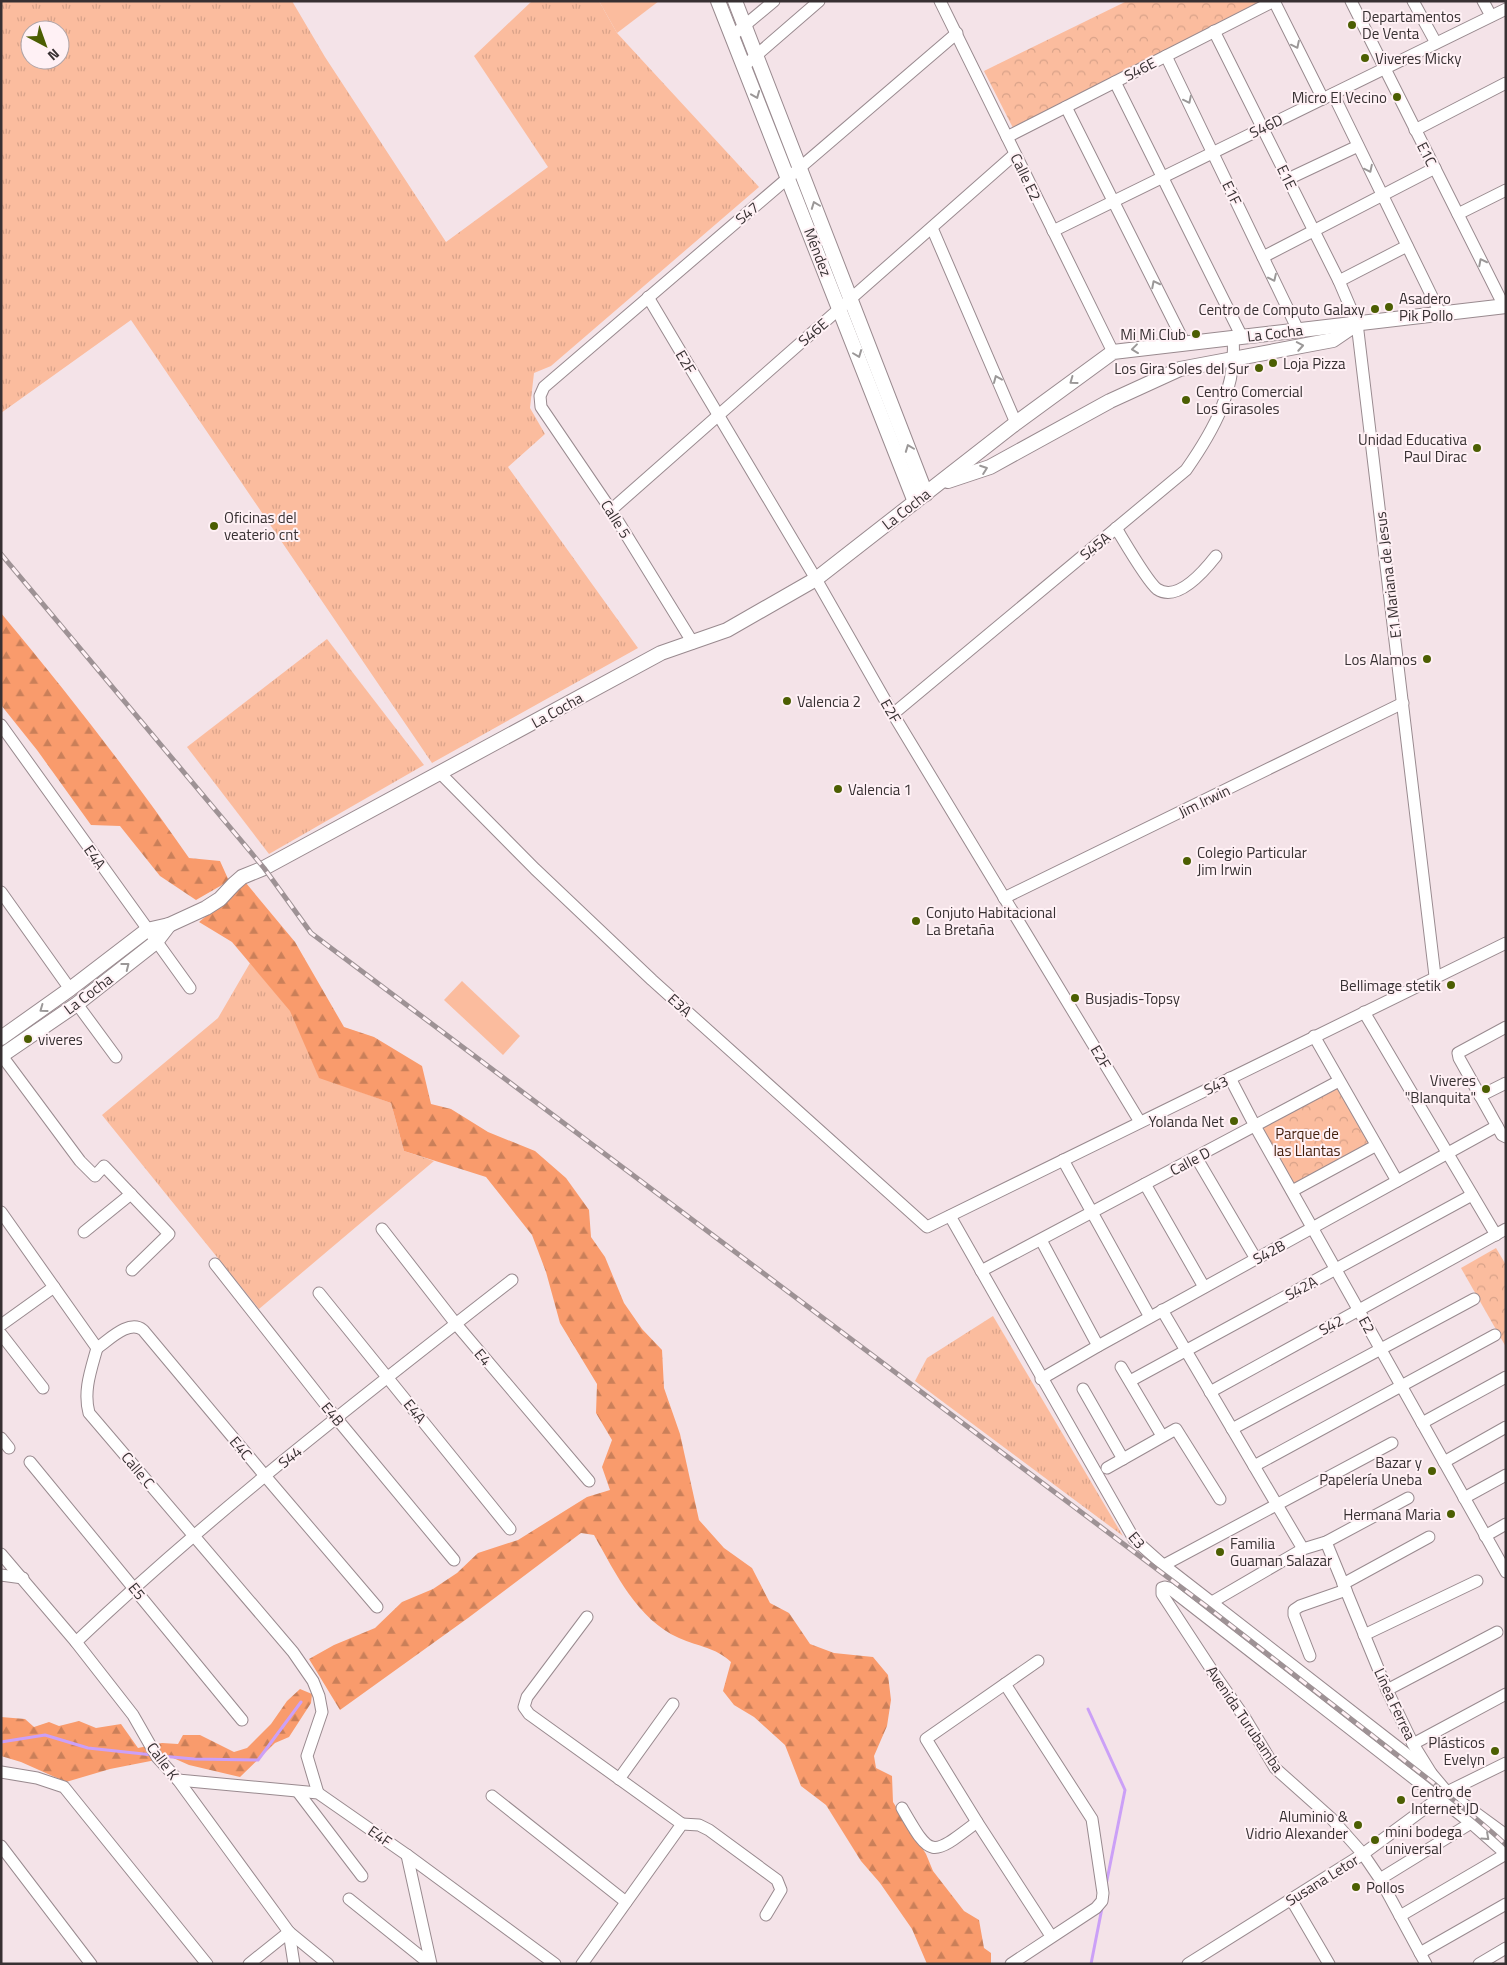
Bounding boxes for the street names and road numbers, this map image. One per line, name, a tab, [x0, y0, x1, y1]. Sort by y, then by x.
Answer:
street label: S46E	[1120, 51, 1160, 87]
street label: S46D	[1245, 108, 1287, 144]
street label: E1C	[1411, 138, 1443, 170]
street label: Calle E2	[1005, 149, 1047, 205]
street label: E1E	[1271, 161, 1303, 193]
street label: E1F	[1216, 177, 1248, 209]
street label: S47	[730, 196, 764, 230]
street label: Méndez	[798, 224, 838, 280]
street label: S46E	[793, 312, 833, 352]
street label: La Cocha	[1246, 318, 1305, 348]
street label: E2F	[670, 346, 702, 379]
street label: La Cocha	[877, 482, 936, 535]
street label: Calle 5	[595, 495, 637, 543]
street label: E1 Mariana de Jesus	[1369, 510, 1407, 640]
street label: S45A	[1075, 526, 1115, 566]
street label: La Cocha	[527, 686, 588, 734]
street label: E2F	[875, 695, 907, 727]
street label: Jim Irwin	[1174, 779, 1234, 823]
street label: E4A	[78, 840, 112, 874]
street label: La Cocha	[59, 968, 118, 1020]
street label: E3A	[663, 988, 697, 1022]
street label: E2F	[1085, 1041, 1117, 1074]
street label: S43	[1200, 1069, 1232, 1101]
street label: Calle D	[1166, 1141, 1214, 1181]
street label: S42B	[1248, 1234, 1290, 1270]
street label: S42A	[1281, 1270, 1321, 1306]
street label: S42	[1315, 1309, 1347, 1341]
street label: E2	[1353, 1312, 1381, 1338]
street label: E4	[469, 1343, 497, 1371]
street label: E4A	[398, 1394, 432, 1428]
street label: E4B	[316, 1397, 350, 1431]
street label: E4C	[224, 1431, 258, 1465]
street label: S44	[273, 1440, 307, 1474]
street label: Calle C	[116, 1447, 160, 1493]
street label: E3	[1123, 1526, 1151, 1554]
street label: E5	[123, 1577, 151, 1605]
street label: Avenida Turubamba	[1201, 1661, 1290, 1777]
street label: Línea Ferrea	[1368, 1664, 1422, 1744]
street label: Calle K	[141, 1737, 185, 1785]
street label: E4F	[363, 1820, 397, 1853]
street label: Susana Letor	[1281, 1848, 1363, 1912]

